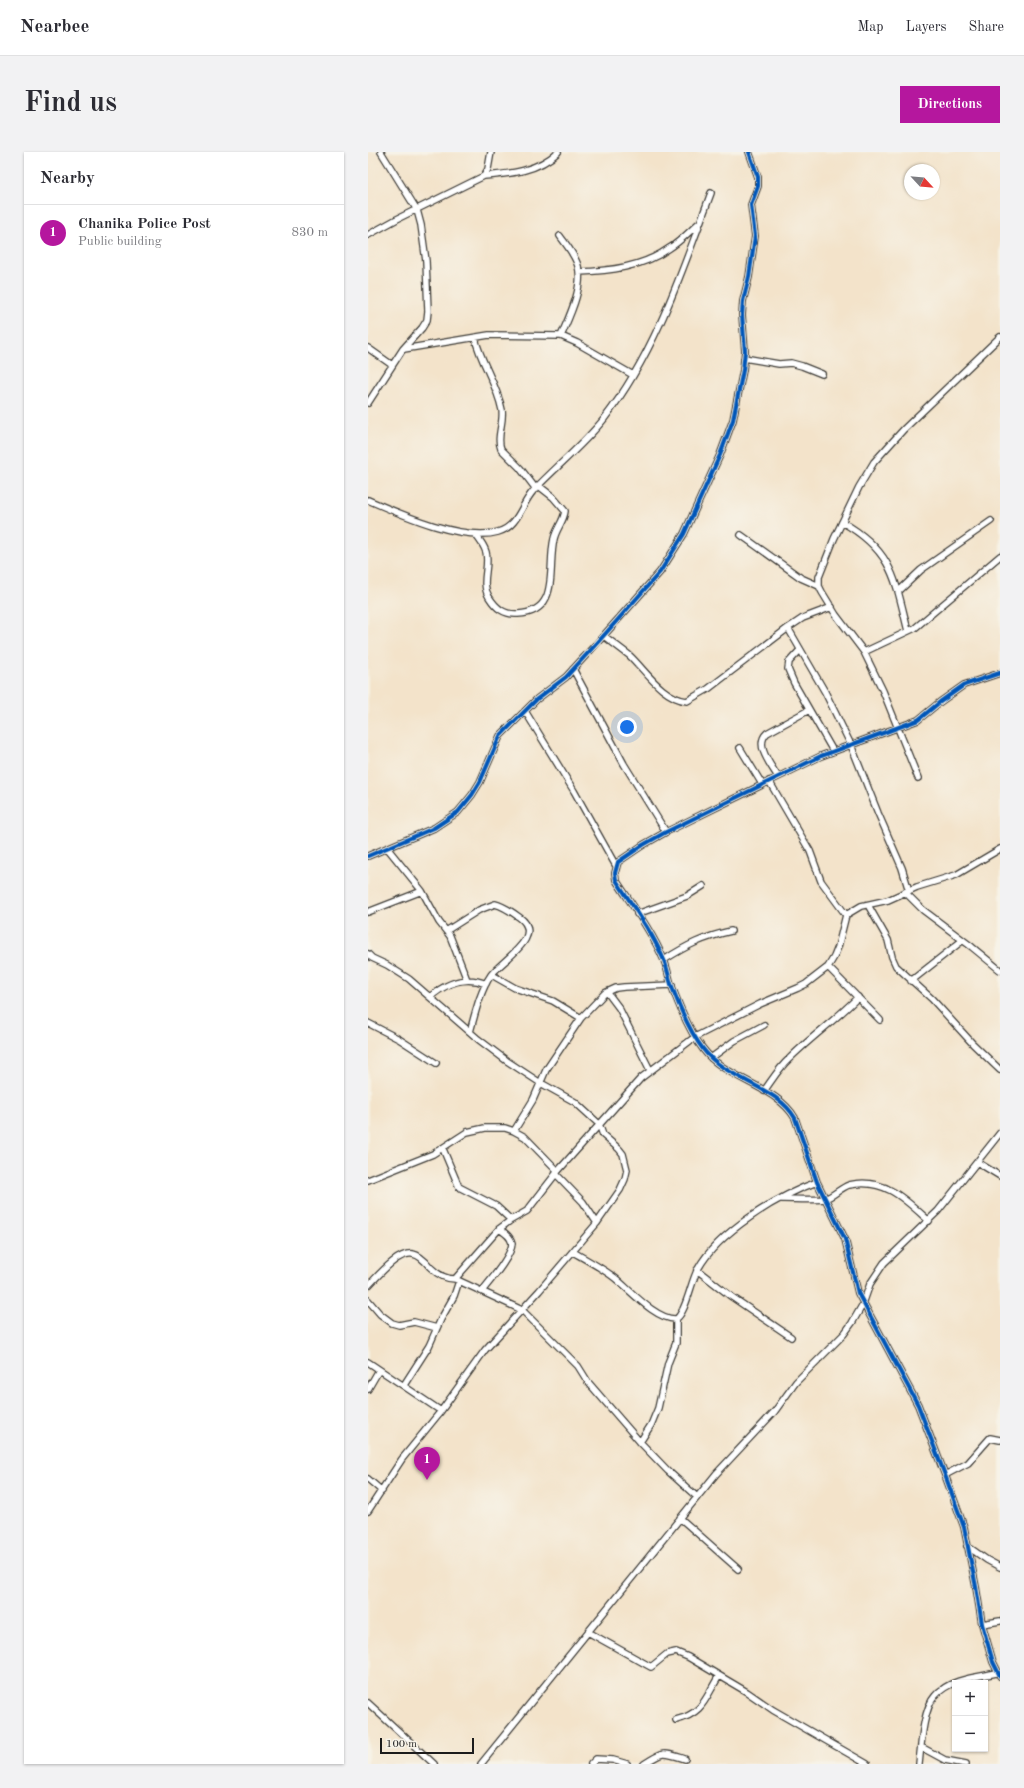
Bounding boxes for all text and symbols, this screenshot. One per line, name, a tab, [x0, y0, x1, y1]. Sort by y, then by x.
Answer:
text: Nearbee	[20, 18, 89, 37]
text: Map	[858, 20, 884, 34]
text: Layers	[906, 20, 947, 34]
text: Share	[969, 20, 1004, 34]
button: Directions	[900, 86, 1000, 123]
text: Find us	[24, 90, 117, 118]
north arrow	[904, 164, 940, 200]
text: Nearby	[40, 170, 95, 187]
text: Chanika Police Post	[78, 217, 211, 232]
text: 1	[49, 226, 57, 239]
text: 830 m	[291, 226, 328, 239]
text: Public building	[78, 235, 162, 248]
your location	[617, 717, 637, 737]
pin: 1	[414, 1447, 440, 1480]
map controls	[952, 1680, 988, 1752]
button: +	[952, 1680, 988, 1716]
button: −	[952, 1716, 988, 1752]
scale bar	[380, 1736, 474, 1755]
text: 100 m	[386, 1739, 417, 1750]

